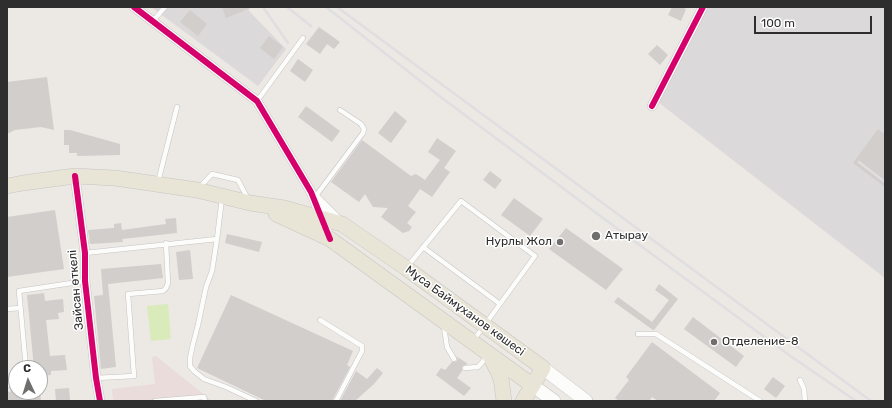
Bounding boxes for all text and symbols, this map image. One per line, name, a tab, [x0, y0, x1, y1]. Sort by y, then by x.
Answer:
scale bar	[756, 8, 874, 34]
text: 100 m	[761, 16, 795, 30]
place label: Атырау	[605, 229, 648, 243]
marker: Атырау	[590, 230, 602, 242]
place label: Нурлы Жол	[486, 235, 552, 249]
marker: Нурлы Жол	[555, 237, 565, 247]
street label: Зайсан өткелі	[65, 249, 87, 331]
street label: Мұса Баймұханов көшесі	[402, 263, 528, 359]
place label: Отделение-8	[722, 335, 799, 349]
marker: Отделение-8	[709, 337, 719, 347]
north arrow	[8, 360, 48, 400]
text: С	[23, 362, 32, 375]

